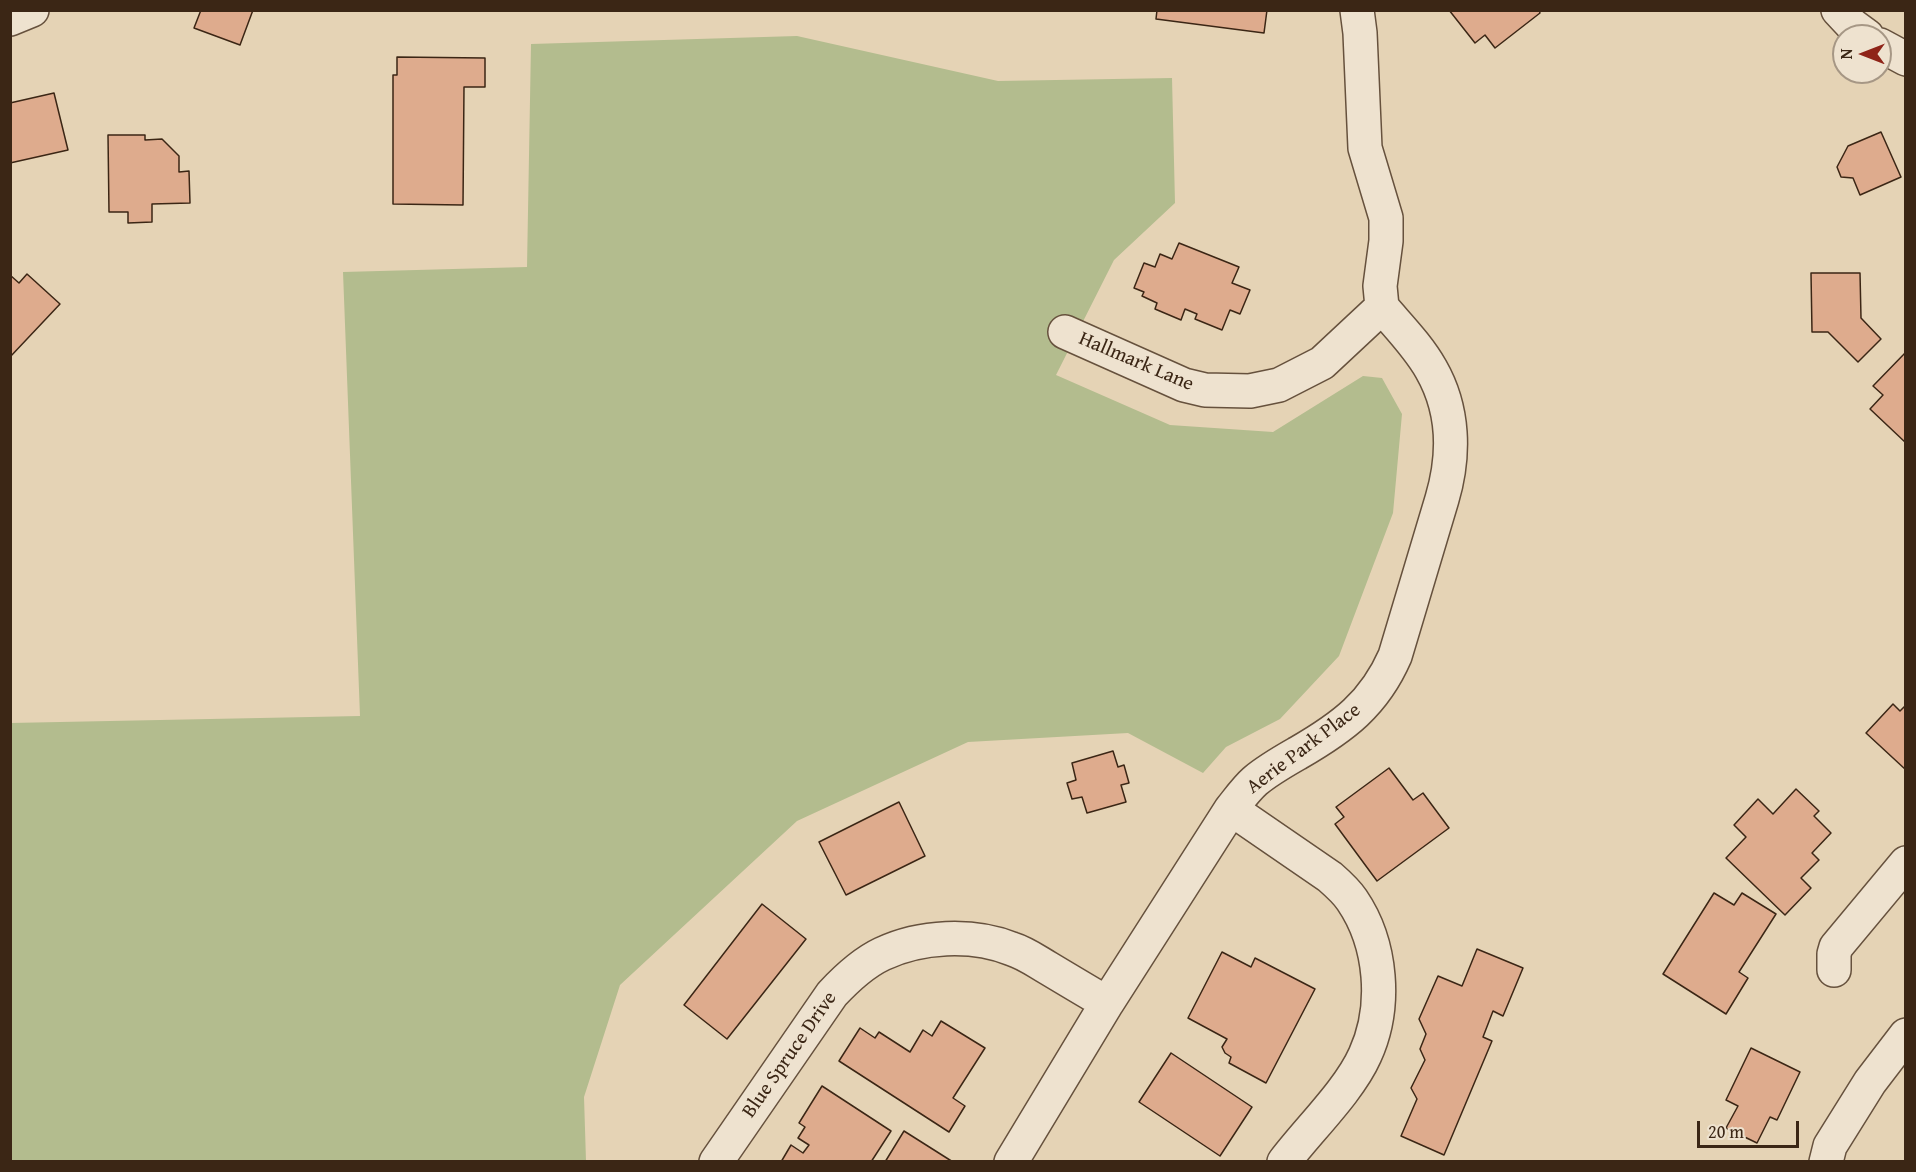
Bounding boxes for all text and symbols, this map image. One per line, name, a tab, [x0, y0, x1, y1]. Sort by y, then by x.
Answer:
north arrow	[1832, 24, 1892, 84]
text: N	[1834, 49, 1858, 59]
street label: Hallmark Lane	[1075, 327, 1197, 397]
street label: Aerie Park Place	[1242, 698, 1366, 800]
street label: Blue Spruce Drive	[738, 987, 842, 1123]
scale bar	[1700, 1109, 1802, 1147]
text: 20 m	[1708, 1118, 1744, 1145]

